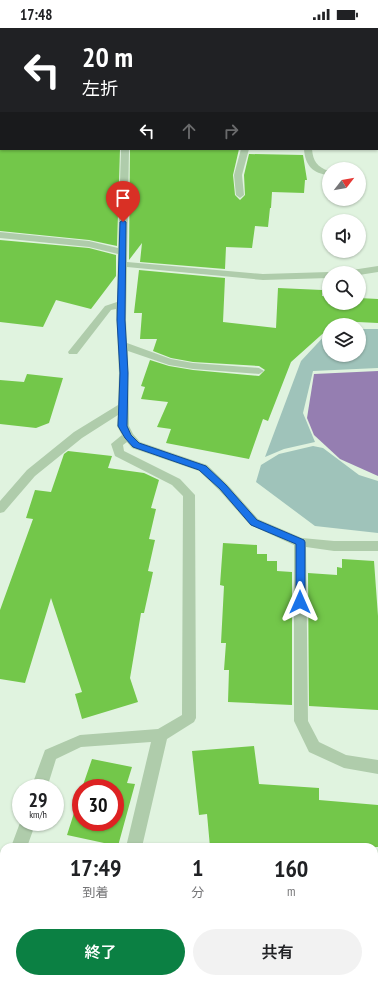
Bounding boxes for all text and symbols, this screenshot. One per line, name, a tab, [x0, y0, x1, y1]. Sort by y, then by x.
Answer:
text: 17:48	[20, 5, 52, 24]
text: 20 m	[82, 38, 133, 75]
icon: left	[16, 44, 68, 96]
text: 左折	[82, 77, 118, 100]
icon: left	[136, 120, 158, 142]
icon: ahead	[178, 120, 200, 142]
icon: right	[220, 120, 242, 142]
north arrow	[322, 162, 366, 206]
map controls	[322, 162, 366, 362]
pin	[106, 181, 140, 222]
icon: arrive	[112, 187, 134, 209]
button: sound	[322, 214, 366, 258]
button: search	[322, 266, 366, 310]
button: layers	[322, 318, 366, 362]
position arrow	[279, 581, 321, 623]
speed limit sign: 30	[72, 779, 124, 831]
text: 29	[28, 787, 48, 813]
text: km/h	[29, 808, 47, 821]
text: 17:49	[70, 852, 122, 883]
text: 1	[192, 852, 203, 883]
text: 160	[274, 853, 308, 884]
text: m	[287, 883, 295, 900]
text: 到着	[83, 884, 109, 901]
text: 分	[191, 884, 204, 901]
button: 終了	[16, 929, 185, 975]
button: 共有	[193, 929, 362, 975]

